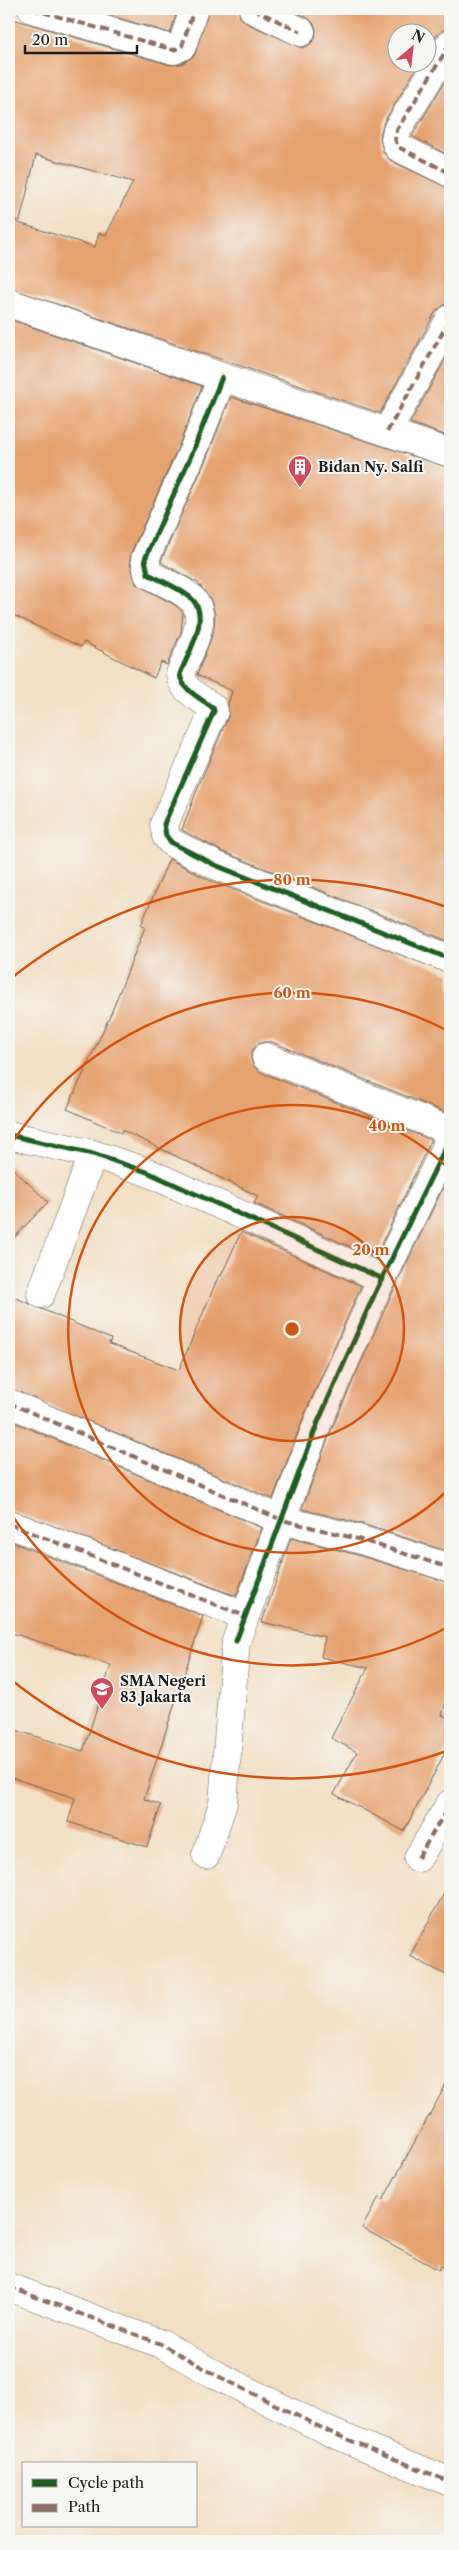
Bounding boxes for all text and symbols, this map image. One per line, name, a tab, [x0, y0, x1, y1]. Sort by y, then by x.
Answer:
scale bar	[25, 22, 138, 54]
north arrow	[386, 22, 436, 72]
text: N	[409, 26, 428, 47]
text: 20 m	[32, 30, 68, 49]
building icon: Bidan Ny. Salfi	[287, 454, 313, 488]
place label: Bidan Ny. Salfi	[318, 458, 424, 476]
text: 80 m	[273, 870, 311, 889]
text: 60 m	[273, 983, 311, 1002]
text: 40 m	[368, 1116, 406, 1135]
text: 20 m	[352, 1240, 390, 1259]
centre of rings	[283, 1320, 301, 1338]
place label: SMA Negeri 83 Jakarta	[120, 1672, 206, 1706]
school or university icon: SMA Negeri 83 Jakarta	[89, 1676, 115, 1710]
legend	[22, 2462, 198, 2528]
text: Cycle path	[68, 2473, 145, 2492]
text: Path	[68, 2497, 101, 2516]

